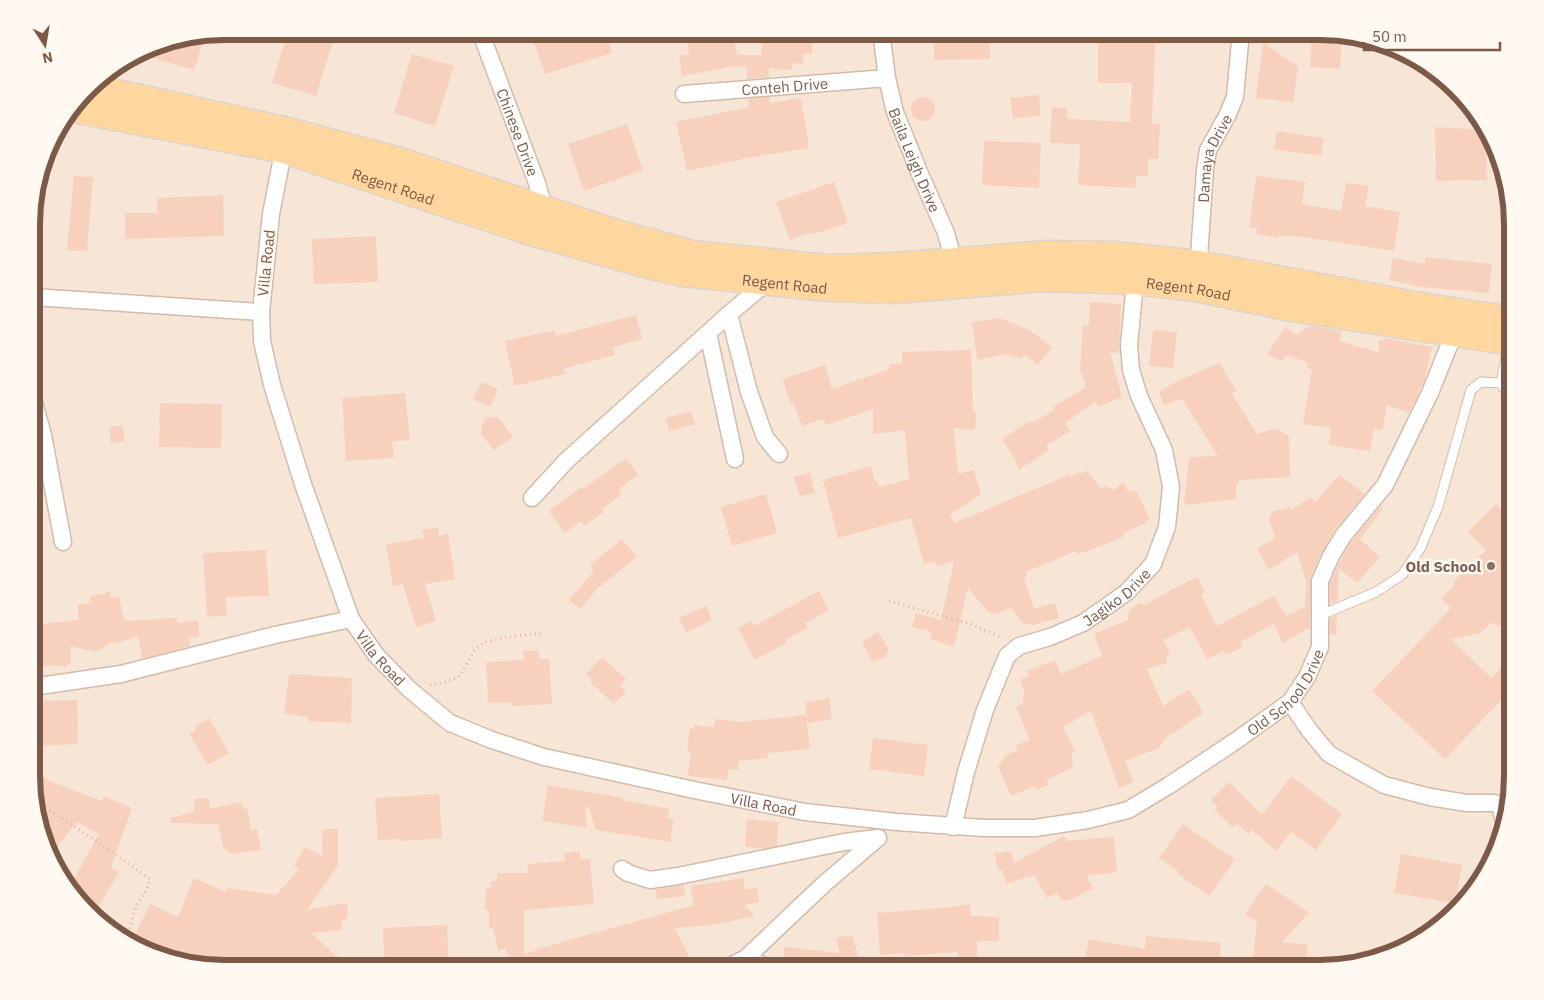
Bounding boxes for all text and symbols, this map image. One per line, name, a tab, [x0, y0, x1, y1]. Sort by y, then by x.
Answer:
north arrow	[20, 20, 70, 70]
scale bar	[1364, 20, 1500, 52]
text: 50 m	[1372, 27, 1407, 46]
text: N	[41, 48, 55, 68]
street label: Conteh Drive	[741, 73, 829, 99]
street label: Chinese Drive	[493, 86, 543, 179]
street label: Baila Leigh Drive	[885, 105, 945, 215]
street label: Damaya Drive	[1193, 110, 1236, 203]
street label: Regent Road	[350, 164, 437, 209]
street label: Villa Road	[253, 229, 279, 297]
street label: Regent Road	[741, 270, 828, 297]
street label: Regent Road	[1145, 273, 1233, 305]
place label: Old School	[1406, 557, 1481, 576]
marker: Old School	[1485, 560, 1497, 572]
street label: Jagiko Drive	[1079, 564, 1154, 630]
street label: Villa Road	[352, 626, 410, 689]
street label: Old School Drive	[1243, 646, 1328, 740]
street label: Villa Road	[729, 788, 798, 820]

